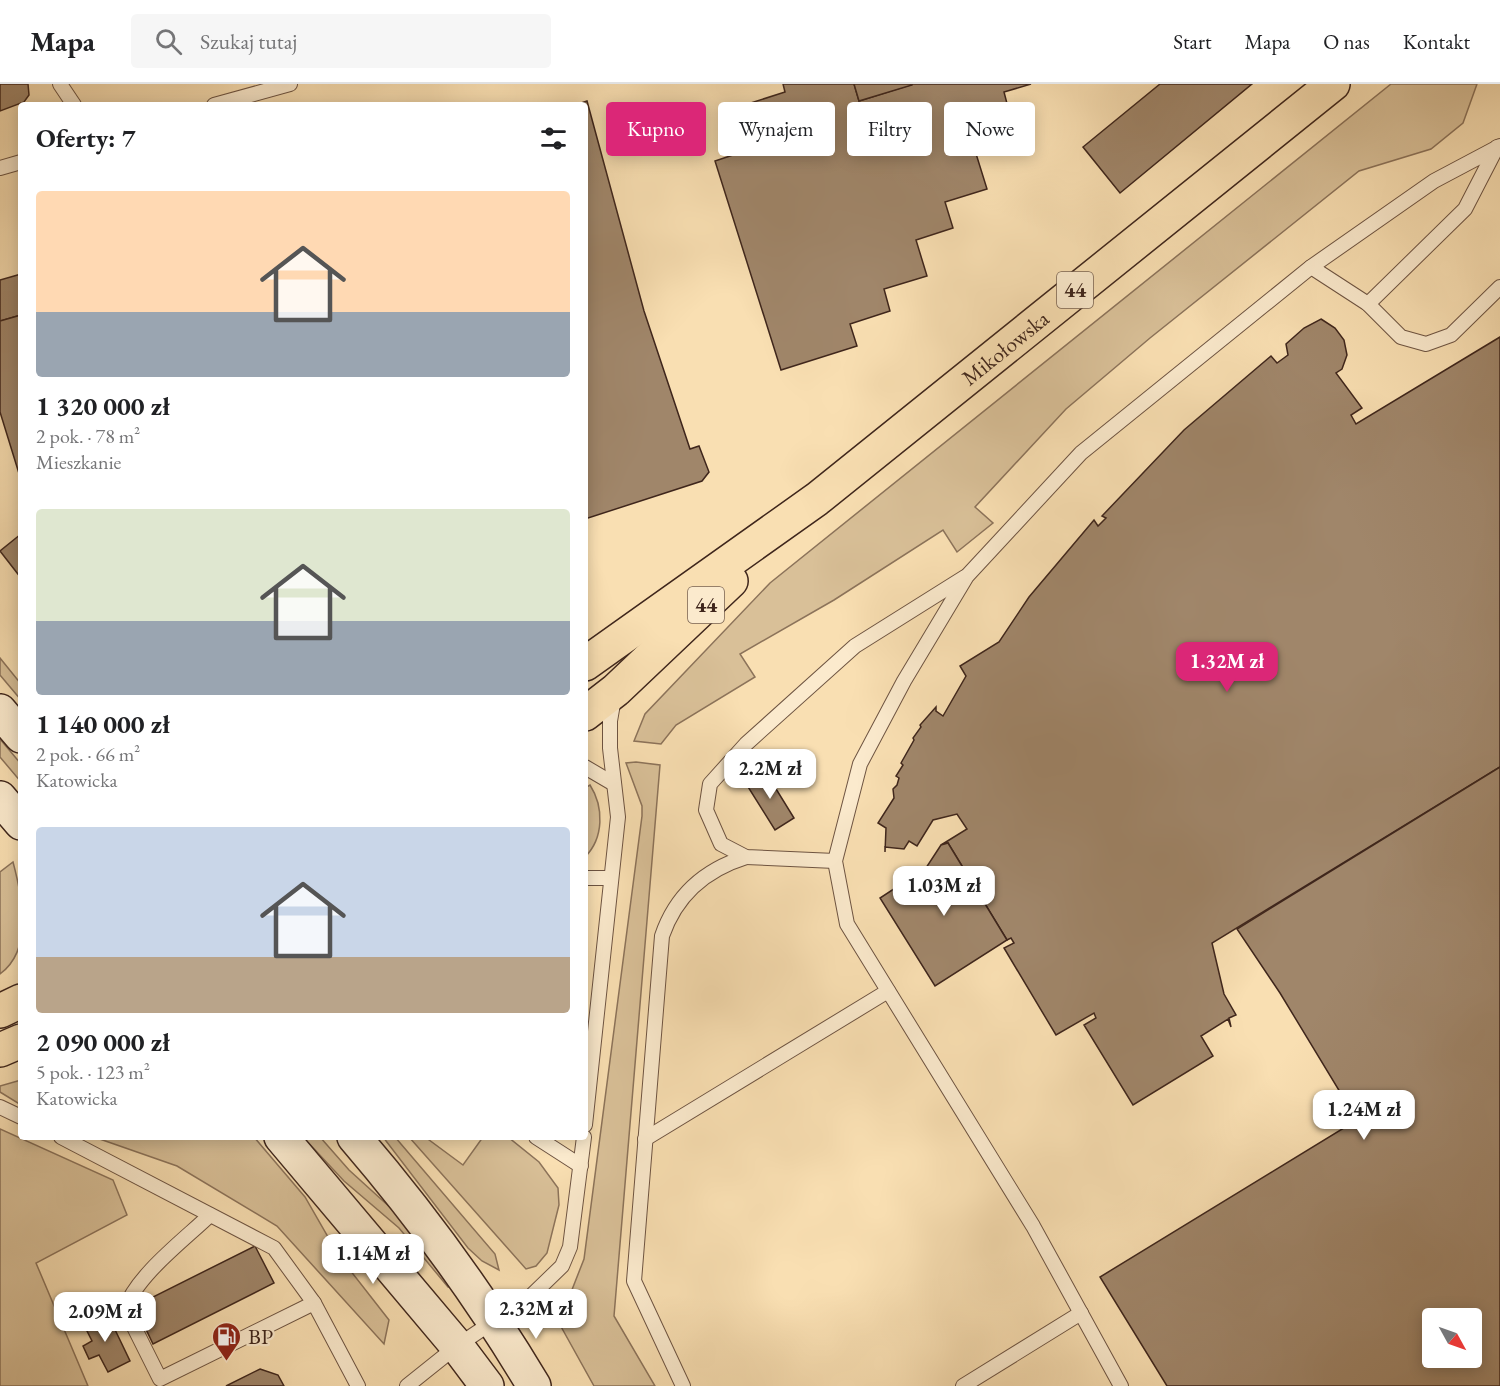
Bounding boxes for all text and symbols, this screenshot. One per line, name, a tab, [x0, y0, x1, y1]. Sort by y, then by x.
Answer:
search box	[131, 14, 551, 68]
text: Mapa	[30, 23, 95, 59]
icon: search	[152, 25, 185, 58]
text: Szukaj tutaj	[200, 27, 297, 56]
text: Start	[1173, 28, 1212, 55]
text: Mapa	[1245, 28, 1290, 55]
text: O nas	[1323, 28, 1370, 55]
text: Kontakt	[1403, 28, 1470, 55]
chip: Kupno	[606, 102, 706, 156]
chip: Wynajem	[718, 102, 835, 156]
chip: Filtry	[847, 102, 932, 156]
chip: Nowe	[944, 102, 1035, 156]
text: Oferty: 7	[36, 121, 136, 155]
icon: filters	[537, 122, 570, 155]
icon: home	[249, 230, 357, 338]
road number: 44	[1057, 272, 1093, 308]
street label: Mikołowska	[956, 304, 1055, 392]
text: 1 320 000 zł	[36, 389, 170, 423]
text: 2 pok. · 78 m²	[36, 423, 140, 449]
text: Mieszkanie	[36, 449, 121, 475]
icon: home	[249, 548, 357, 656]
road number: 44	[688, 587, 724, 623]
pin: 1.32M zł	[1165, 642, 1289, 693]
text: 1.32M zł	[1190, 648, 1264, 674]
text: 1 140 000 zł	[36, 707, 170, 741]
text: 2 pok. · 66 m²	[36, 741, 140, 767]
pin: 2.2M zł	[715, 749, 825, 800]
text: 2.2M zł	[738, 755, 802, 781]
text: Katowicka	[36, 767, 118, 793]
icon: home	[249, 866, 357, 974]
pin: 1.03M zł	[882, 866, 1006, 917]
text: 1.03M zł	[907, 872, 981, 898]
text: 2 090 000 zł	[36, 1025, 170, 1059]
text: 5 pok. · 123 m²	[36, 1059, 150, 1085]
text: Katowicka	[36, 1085, 118, 1111]
pin: 1.24M zł	[1302, 1090, 1426, 1141]
text: 1.24M zł	[1327, 1096, 1401, 1122]
pin: 1.14M zł	[311, 1234, 435, 1285]
text: 1.14M zł	[336, 1240, 410, 1266]
pin: 2.32M zł	[474, 1289, 598, 1340]
pin: 2.09M zł	[43, 1292, 167, 1343]
text: 2.32M zł	[499, 1295, 573, 1321]
text: 2.09M zł	[68, 1298, 142, 1324]
north arrow	[1422, 1308, 1482, 1368]
map controls	[1422, 1308, 1482, 1368]
fuel station icon: BP	[211, 1320, 243, 1362]
place label: BP	[248, 1322, 273, 1351]

